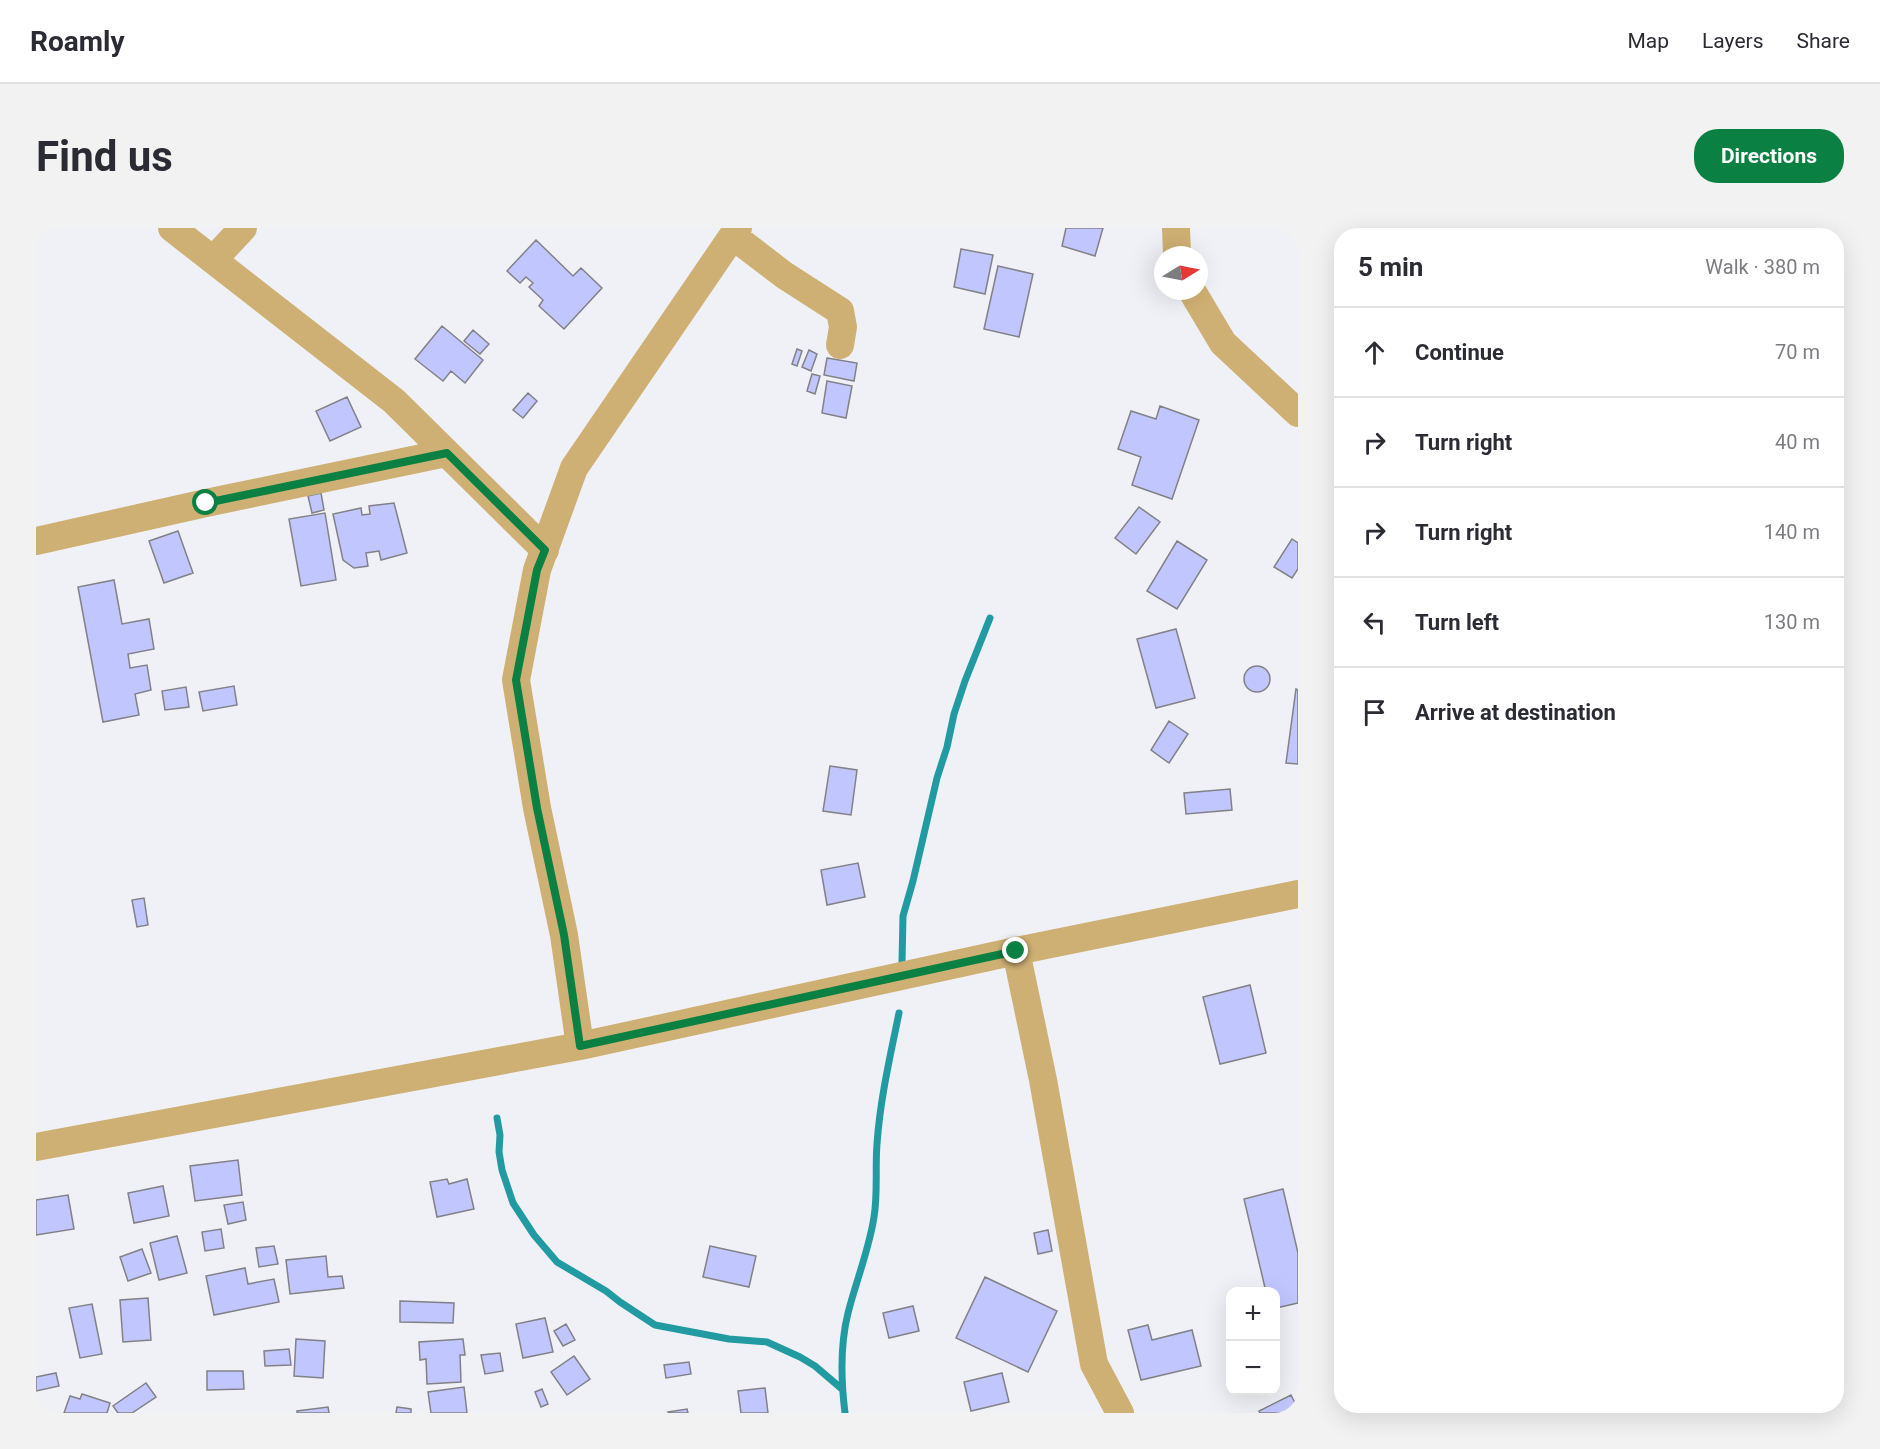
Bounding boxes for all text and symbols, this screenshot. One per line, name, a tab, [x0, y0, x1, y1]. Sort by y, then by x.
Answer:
text: Roamly	[30, 25, 125, 58]
text: Map	[1627, 29, 1669, 53]
text: Layers	[1702, 29, 1763, 53]
text: Share	[1796, 29, 1850, 53]
button: Directions	[1694, 129, 1844, 183]
text: Find us	[36, 132, 173, 181]
north arrow	[1154, 246, 1208, 300]
text: 5 min	[1358, 252, 1423, 282]
text: Walk · 380 m	[1705, 255, 1820, 279]
icon: ahead	[1358, 336, 1391, 369]
text: Continue	[1415, 340, 1504, 365]
text: 70 m	[1775, 340, 1820, 364]
icon: right	[1358, 426, 1391, 459]
text: Turn right	[1415, 430, 1512, 455]
text: 40 m	[1775, 430, 1820, 454]
route start	[192, 489, 218, 515]
icon: right	[1358, 516, 1391, 549]
text: Turn right	[1415, 520, 1512, 545]
text: 140 m	[1764, 520, 1820, 544]
icon: left	[1358, 606, 1391, 639]
text: Turn left	[1415, 610, 1499, 635]
text: 130 m	[1764, 610, 1820, 634]
icon: arrive	[1358, 696, 1391, 729]
text: Arrive at destination	[1415, 700, 1616, 725]
route end	[1002, 937, 1028, 963]
map controls	[1226, 1287, 1280, 1395]
button: +	[1226, 1287, 1280, 1341]
button: −	[1226, 1341, 1280, 1395]

